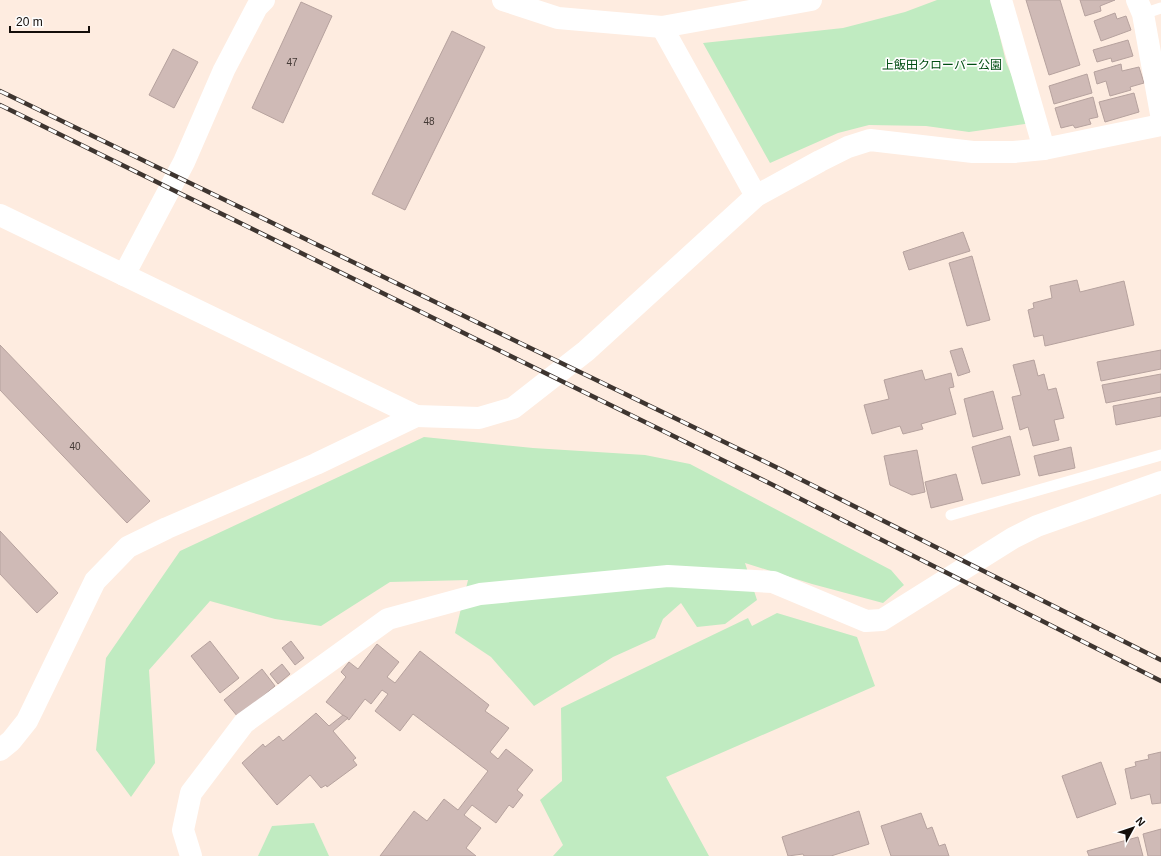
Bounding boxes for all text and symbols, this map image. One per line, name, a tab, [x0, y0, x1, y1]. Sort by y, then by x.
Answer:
scale bar	[10, 8, 89, 34]
text: 20 m	[16, 15, 43, 29]
house number: 47	[286, 57, 298, 68]
park label: 上飯田クローバー公園	[882, 58, 1002, 72]
house number: 48	[423, 116, 435, 127]
house number: 40	[69, 441, 81, 452]
north arrow	[1113, 808, 1153, 848]
text: N	[1134, 815, 1148, 829]

